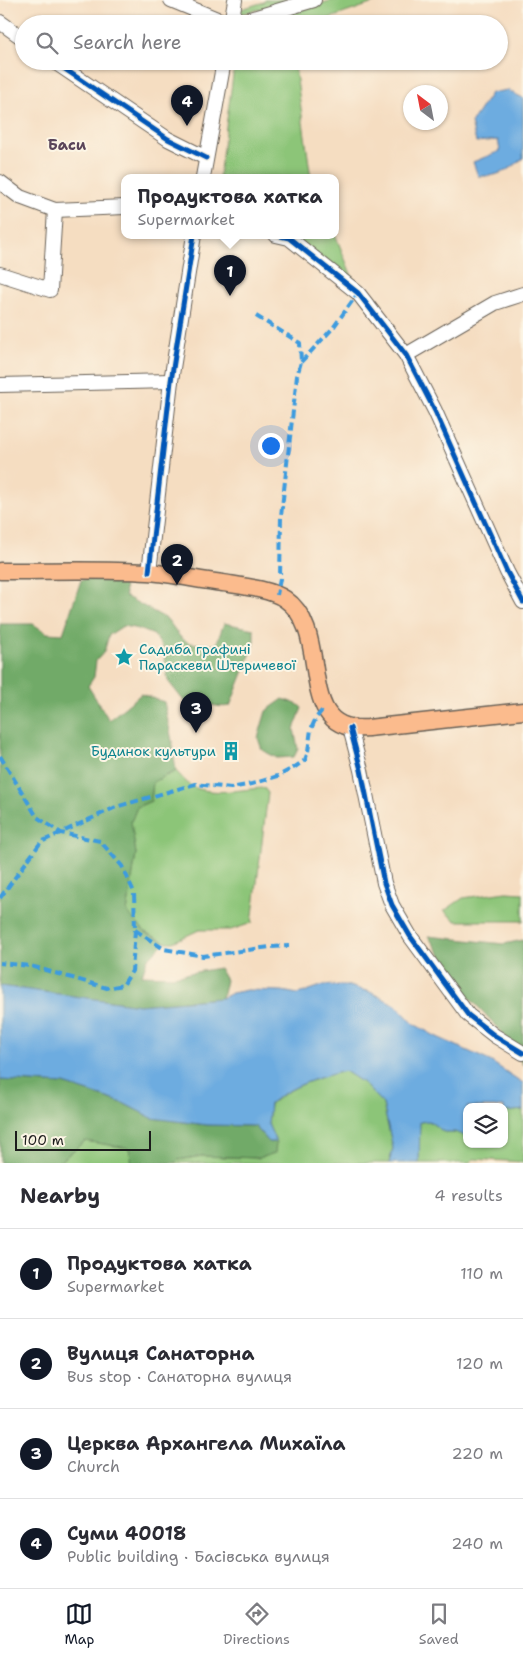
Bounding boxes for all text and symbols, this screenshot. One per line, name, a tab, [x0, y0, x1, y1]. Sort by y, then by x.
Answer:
search box	[15, 15, 508, 70]
icon: search	[33, 29, 61, 57]
text: Search here	[73, 30, 182, 55]
pin: 4	[171, 85, 203, 126]
north arrow	[403, 85, 448, 130]
district label: Баси	[48, 135, 87, 155]
popup	[121, 174, 339, 239]
text: Продуктова хатка	[138, 184, 322, 209]
text: Supermarket	[138, 209, 235, 230]
pin: 1	[214, 255, 246, 296]
your location	[258, 433, 284, 459]
pin: 2	[161, 544, 193, 585]
place label: Садиба графині Параскеви Штеричевої	[139, 640, 297, 674]
place icon: Садиба графині Параскеви Штеричевої	[113, 646, 135, 668]
pin: 3	[180, 692, 212, 733]
building icon: Будинок культури	[220, 740, 242, 762]
place label: Будинок культури	[91, 742, 216, 760]
map controls	[463, 1103, 508, 1148]
button: layers	[463, 1103, 508, 1148]
scale bar	[15, 1128, 151, 1151]
text: 100 m	[22, 1131, 64, 1149]
text: Nearby	[20, 1182, 100, 1210]
text: 4 results	[434, 1185, 503, 1206]
text: Продуктова хатка	[67, 1251, 252, 1276]
text: 1	[32, 1263, 40, 1284]
text: 110 m	[460, 1263, 503, 1284]
text: Supermarket	[67, 1276, 164, 1297]
text: Вулиця Санаторна	[67, 1341, 254, 1366]
text: 2	[30, 1353, 42, 1374]
text: 120 m	[456, 1353, 503, 1374]
text: Bus stop · Санаторна вулиця	[67, 1366, 292, 1387]
text: Церква Архангела Михаїла	[67, 1431, 346, 1456]
text: 3	[30, 1443, 42, 1464]
text: 220 m	[451, 1443, 503, 1464]
text: Church	[67, 1456, 120, 1477]
text: Суми 40018	[67, 1521, 186, 1546]
text: 4	[30, 1533, 42, 1554]
text: 240 m	[451, 1533, 503, 1554]
text: Public building · Басівська вулиця	[67, 1546, 330, 1567]
tab: Map	[64, 1600, 94, 1648]
tab: Directions	[223, 1600, 290, 1648]
tab: Saved	[419, 1600, 459, 1648]

